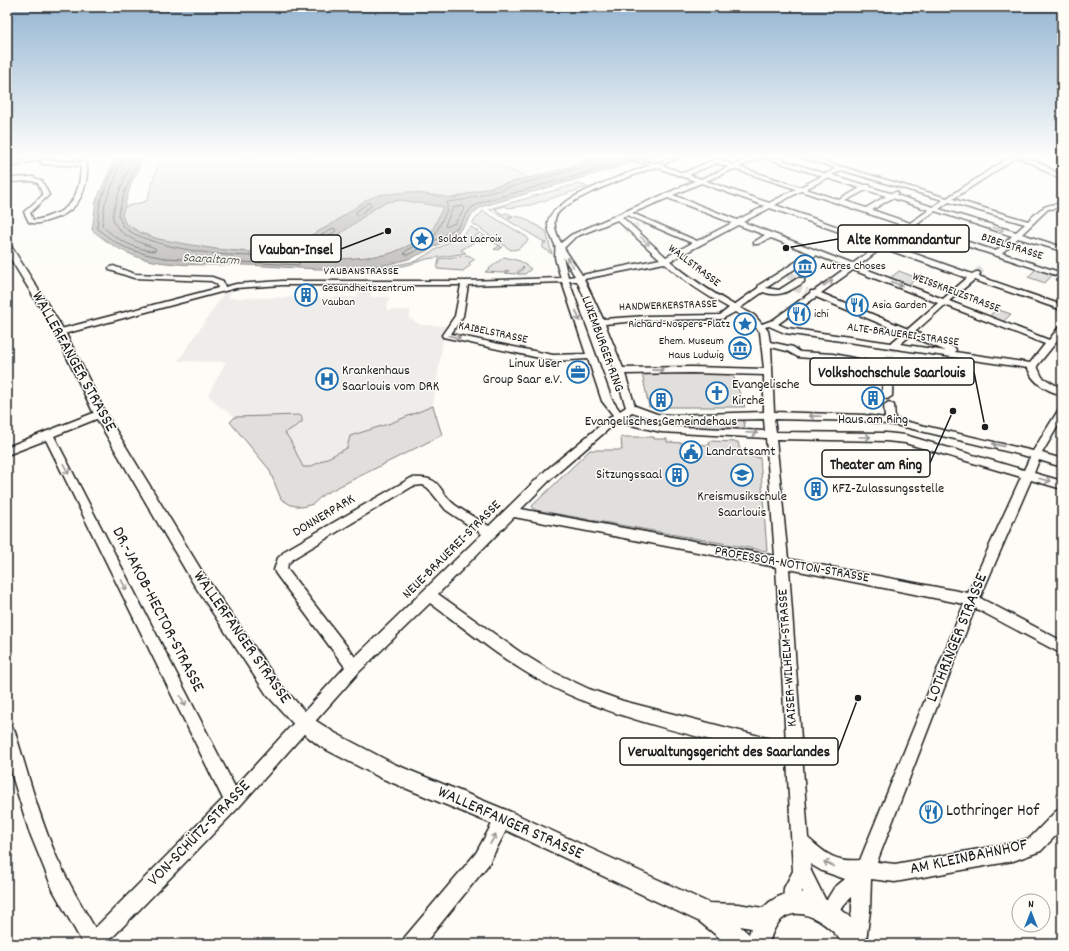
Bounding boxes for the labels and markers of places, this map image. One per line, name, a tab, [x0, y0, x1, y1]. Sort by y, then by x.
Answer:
callout: Alte Kommandantur	[838, 225, 969, 252]
place icon: Soldat Lacroix	[409, 226, 435, 252]
place label: Soldat Lacroix	[438, 231, 502, 248]
callout: Vauban-Insel	[251, 235, 341, 262]
museum icon: Autres Choses	[792, 253, 818, 279]
place label: Autres Choses	[820, 258, 886, 275]
place label: Gesundheitszentrum Vauban	[322, 280, 415, 311]
building icon: Gesundheitszentrum Vauban	[293, 282, 319, 308]
restaurant icon: Asia Garden	[844, 292, 870, 318]
place label: Asia Garden	[872, 297, 927, 314]
restaurant icon: ichi	[786, 301, 812, 327]
place label: ichi	[814, 306, 829, 323]
place icon: Richard-Nospers-Platz	[732, 311, 758, 337]
place label: Richard-Nospers-Platz	[628, 316, 730, 333]
place label: Ehem. Museum Haus Ludwig	[659, 333, 724, 364]
museum icon: Ehem. Museum Haus Ludwig	[727, 335, 753, 361]
place label: Linux User Group Saar e.V.	[483, 354, 563, 390]
callout: Volkshochschule Saarlouis	[810, 358, 974, 385]
office icon: Linux User Group Saar e.V.	[565, 359, 591, 385]
place label: Krankenhaus Saarlouis vom DRK	[342, 361, 440, 397]
hospital icon: Krankenhaus Saarlouis vom DRK	[314, 366, 340, 392]
place label: Evangelische Kirche	[732, 375, 800, 411]
church icon: Evangelische Kirche	[704, 380, 730, 406]
building icon: Haus am Ring	[860, 385, 886, 411]
building icon: Evangelisches Gemeindehaus	[648, 387, 674, 413]
place label: Haus am Ring	[838, 410, 908, 430]
place label: Evangelisches Gemeindehaus	[585, 412, 737, 432]
public building icon: Landratsamt	[678, 439, 704, 465]
place label: Landratsamt	[706, 442, 776, 462]
callout: Theater am Ring	[822, 450, 930, 477]
building icon: Sitzungssaal	[664, 462, 690, 488]
school or university icon: Kreismusikschule Saarlouis	[729, 462, 755, 488]
place label: Sitzungssaal	[596, 465, 663, 485]
building icon: KFZ-Zulassungsstelle	[803, 476, 829, 502]
place label: KFZ-Zulassungsstelle	[832, 479, 944, 499]
place label: Kreismusikschule Saarlouis	[697, 487, 787, 523]
callout: Verwaltungsgericht des Saarlandes	[620, 738, 838, 765]
restaurant icon: Lothringer Hof	[918, 799, 944, 825]
place label: Lothringer Hof	[946, 800, 1040, 824]

